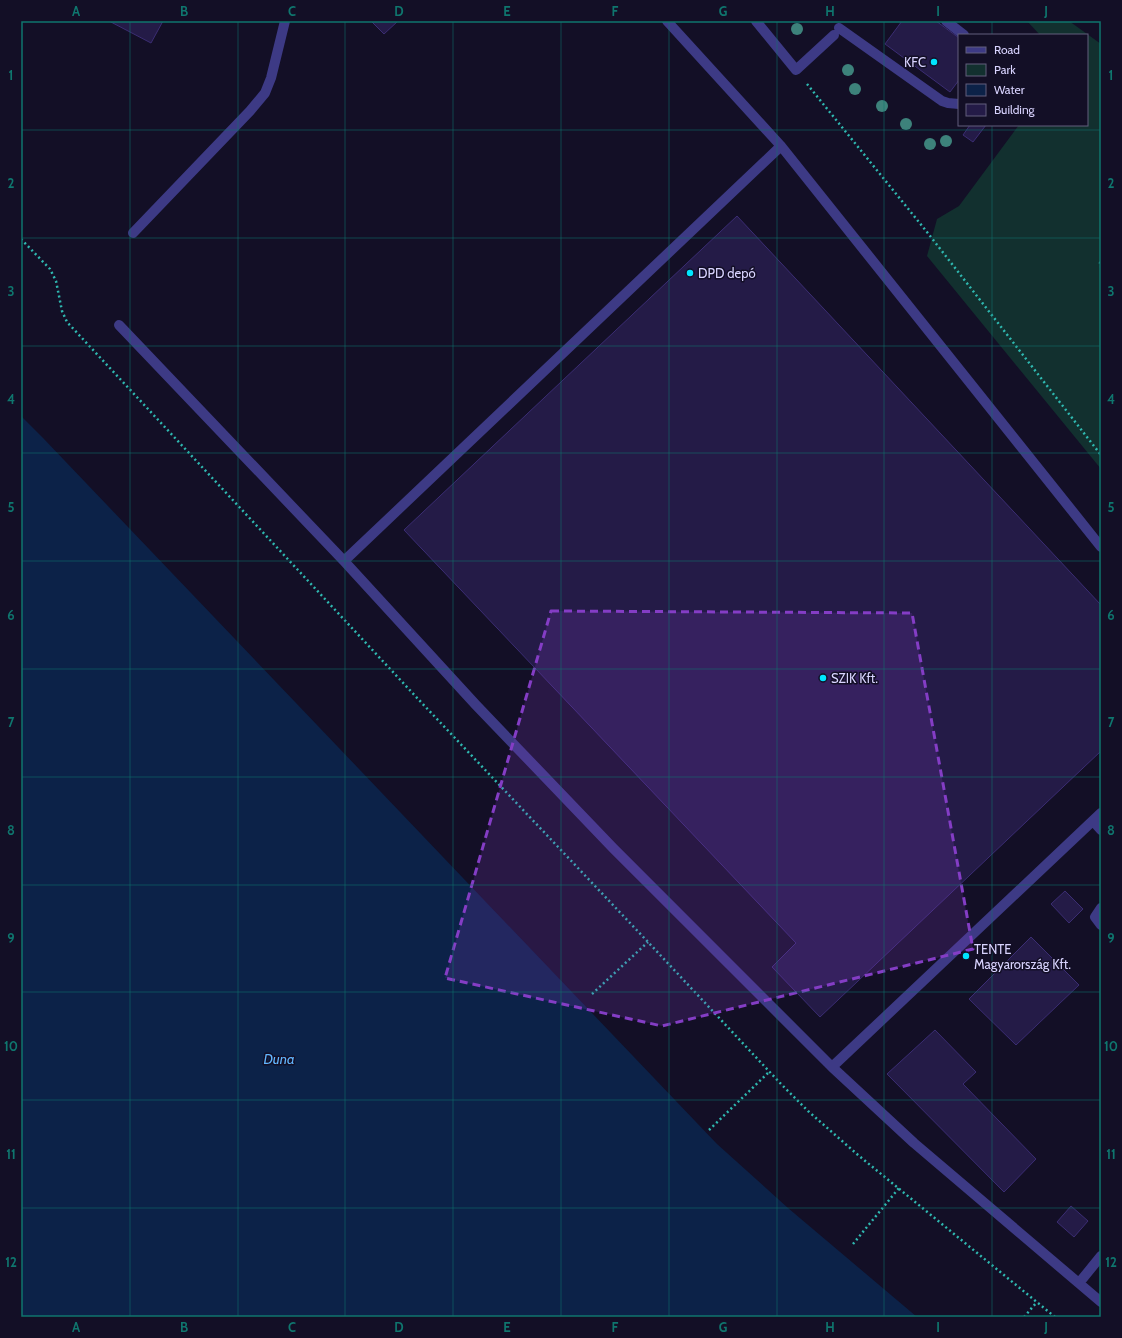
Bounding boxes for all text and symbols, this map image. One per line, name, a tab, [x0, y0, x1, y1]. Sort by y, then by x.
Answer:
text: A	[72, 3, 81, 19]
text: B	[180, 3, 188, 19]
text: C	[288, 3, 296, 19]
text: D	[394, 3, 404, 19]
text: E	[503, 3, 511, 19]
text: F	[612, 3, 619, 19]
text: G	[719, 3, 728, 19]
text: H	[825, 3, 835, 19]
text: I	[936, 3, 940, 19]
text: J	[1043, 3, 1048, 19]
legend	[958, 34, 1088, 126]
text: Road	[994, 42, 1020, 57]
place label: KFC	[904, 54, 926, 70]
marker: KFC	[929, 57, 939, 67]
text: Park	[994, 62, 1016, 77]
text: 1	[9, 67, 13, 83]
text: 1	[1109, 67, 1113, 83]
text: Water	[994, 82, 1025, 97]
text: Building	[994, 102, 1036, 117]
text: 2	[8, 175, 15, 191]
text: 2	[1108, 175, 1115, 191]
place label: DPD depó	[698, 265, 756, 281]
marker: DPD depó	[685, 268, 695, 278]
text: 3	[7, 283, 15, 299]
text: 3	[1107, 283, 1115, 299]
text: 4	[7, 391, 15, 407]
text: 4	[1107, 391, 1115, 407]
text: 5	[8, 499, 15, 515]
text: 5	[1108, 499, 1115, 515]
text: 6	[7, 607, 15, 623]
text: 6	[1107, 607, 1115, 623]
place label: SZIK Kft.	[831, 670, 878, 686]
marker: SZIK Kft.	[818, 673, 828, 683]
text: 7	[8, 714, 15, 730]
text: 7	[1108, 714, 1115, 730]
text: 8	[7, 822, 15, 838]
text: 8	[1107, 822, 1115, 838]
text: 9	[7, 930, 15, 946]
text: 9	[1107, 930, 1115, 946]
place label: TENTE Magyarország Kft.	[974, 941, 1071, 972]
marker: TENTE Magyarország Kft.	[961, 951, 971, 961]
text: 10	[4, 1038, 18, 1054]
text: 10	[1104, 1038, 1118, 1054]
water label: Duna	[263, 1050, 295, 1068]
text: 11	[6, 1146, 16, 1162]
text: 11	[1106, 1146, 1116, 1162]
text: 12	[5, 1254, 17, 1270]
text: 12	[1105, 1254, 1117, 1270]
text: A	[72, 1319, 81, 1335]
text: B	[180, 1319, 188, 1335]
text: C	[288, 1319, 296, 1335]
text: D	[394, 1319, 404, 1335]
text: E	[503, 1319, 511, 1335]
text: F	[612, 1319, 619, 1335]
text: G	[719, 1319, 728, 1335]
text: H	[825, 1319, 835, 1335]
text: I	[936, 1319, 940, 1335]
text: J	[1043, 1319, 1048, 1335]

